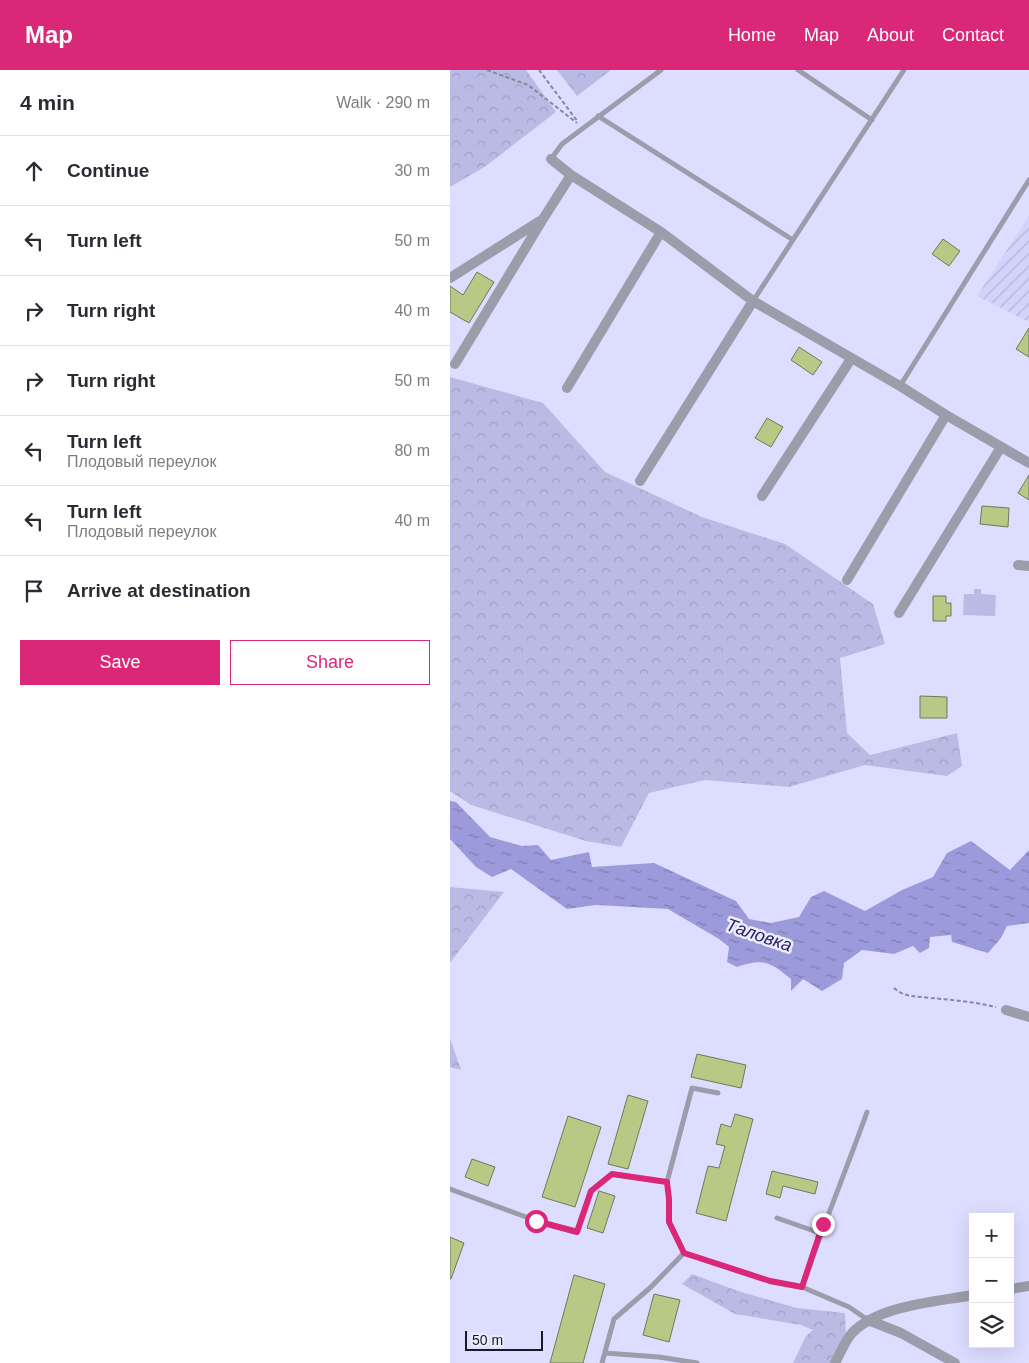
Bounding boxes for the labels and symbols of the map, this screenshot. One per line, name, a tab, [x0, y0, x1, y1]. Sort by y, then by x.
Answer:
water label: Таловка	[723, 914, 795, 956]
route start	[525, 1210, 548, 1233]
route end	[812, 1213, 835, 1236]
scale bar	[465, 1328, 542, 1351]

